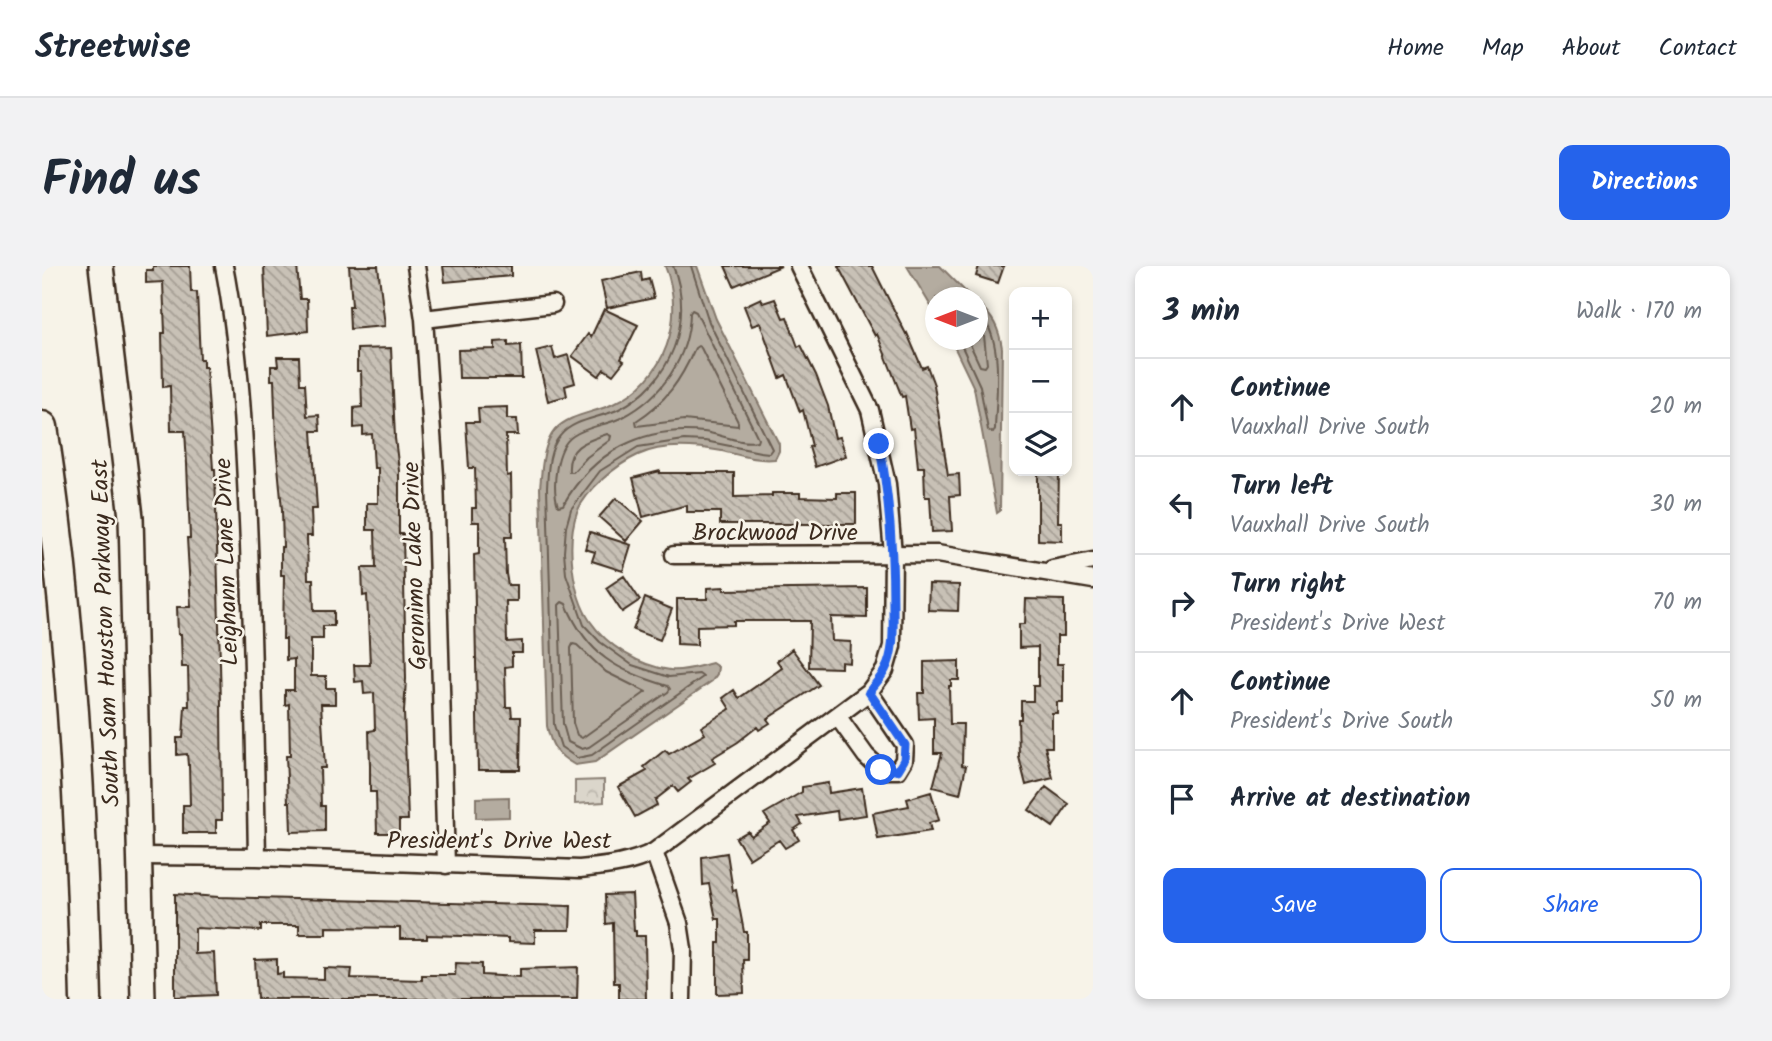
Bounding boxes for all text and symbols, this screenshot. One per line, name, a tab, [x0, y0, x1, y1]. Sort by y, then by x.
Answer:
text: Streetwise	[35, 22, 191, 75]
text: Home	[1387, 29, 1444, 68]
text: Map	[1482, 29, 1524, 68]
text: About	[1562, 29, 1620, 68]
text: Contact	[1658, 29, 1737, 68]
text: Find us	[42, 143, 200, 221]
button: Directions	[1559, 145, 1730, 220]
north arrow	[925, 287, 988, 350]
map controls	[1009, 287, 1072, 476]
button: +	[1009, 287, 1072, 350]
text: 3 min	[1163, 288, 1240, 336]
text: Walk · 170 m	[1576, 294, 1702, 330]
button: −	[1009, 350, 1072, 413]
text: Continue	[1230, 368, 1331, 410]
icon: ahead	[1163, 388, 1201, 426]
text: 20 m	[1650, 389, 1702, 425]
text: Vauxhall Drive South	[1230, 410, 1430, 446]
button: layers	[1009, 413, 1072, 476]
route end	[863, 428, 894, 459]
street label: Leighann Lane Drive	[204, 457, 251, 667]
street label: South Sam Houston Parkway East	[81, 458, 132, 807]
street label: Geronimo Lake Drive	[392, 461, 439, 671]
text: Turn left	[1230, 466, 1333, 508]
icon: left	[1163, 486, 1201, 524]
text: 30 m	[1650, 487, 1702, 523]
text: Vauxhall Drive South	[1230, 508, 1430, 544]
street label: Brockwood Drive	[692, 514, 858, 553]
text: Turn right	[1230, 564, 1346, 606]
icon: right	[1163, 584, 1201, 622]
text: 70 m	[1652, 585, 1702, 621]
text: President's Drive West	[1230, 606, 1445, 642]
text: Continue	[1230, 662, 1331, 704]
icon: ahead	[1163, 682, 1201, 720]
text: 50 m	[1651, 683, 1702, 719]
text: President's Drive South	[1230, 704, 1453, 740]
route start	[865, 754, 896, 785]
text: Arrive at destination	[1230, 778, 1470, 820]
icon: arrive	[1163, 780, 1201, 818]
street label: President's Drive West	[387, 822, 612, 861]
button: Save	[1163, 868, 1426, 943]
button: Share	[1440, 868, 1702, 943]

